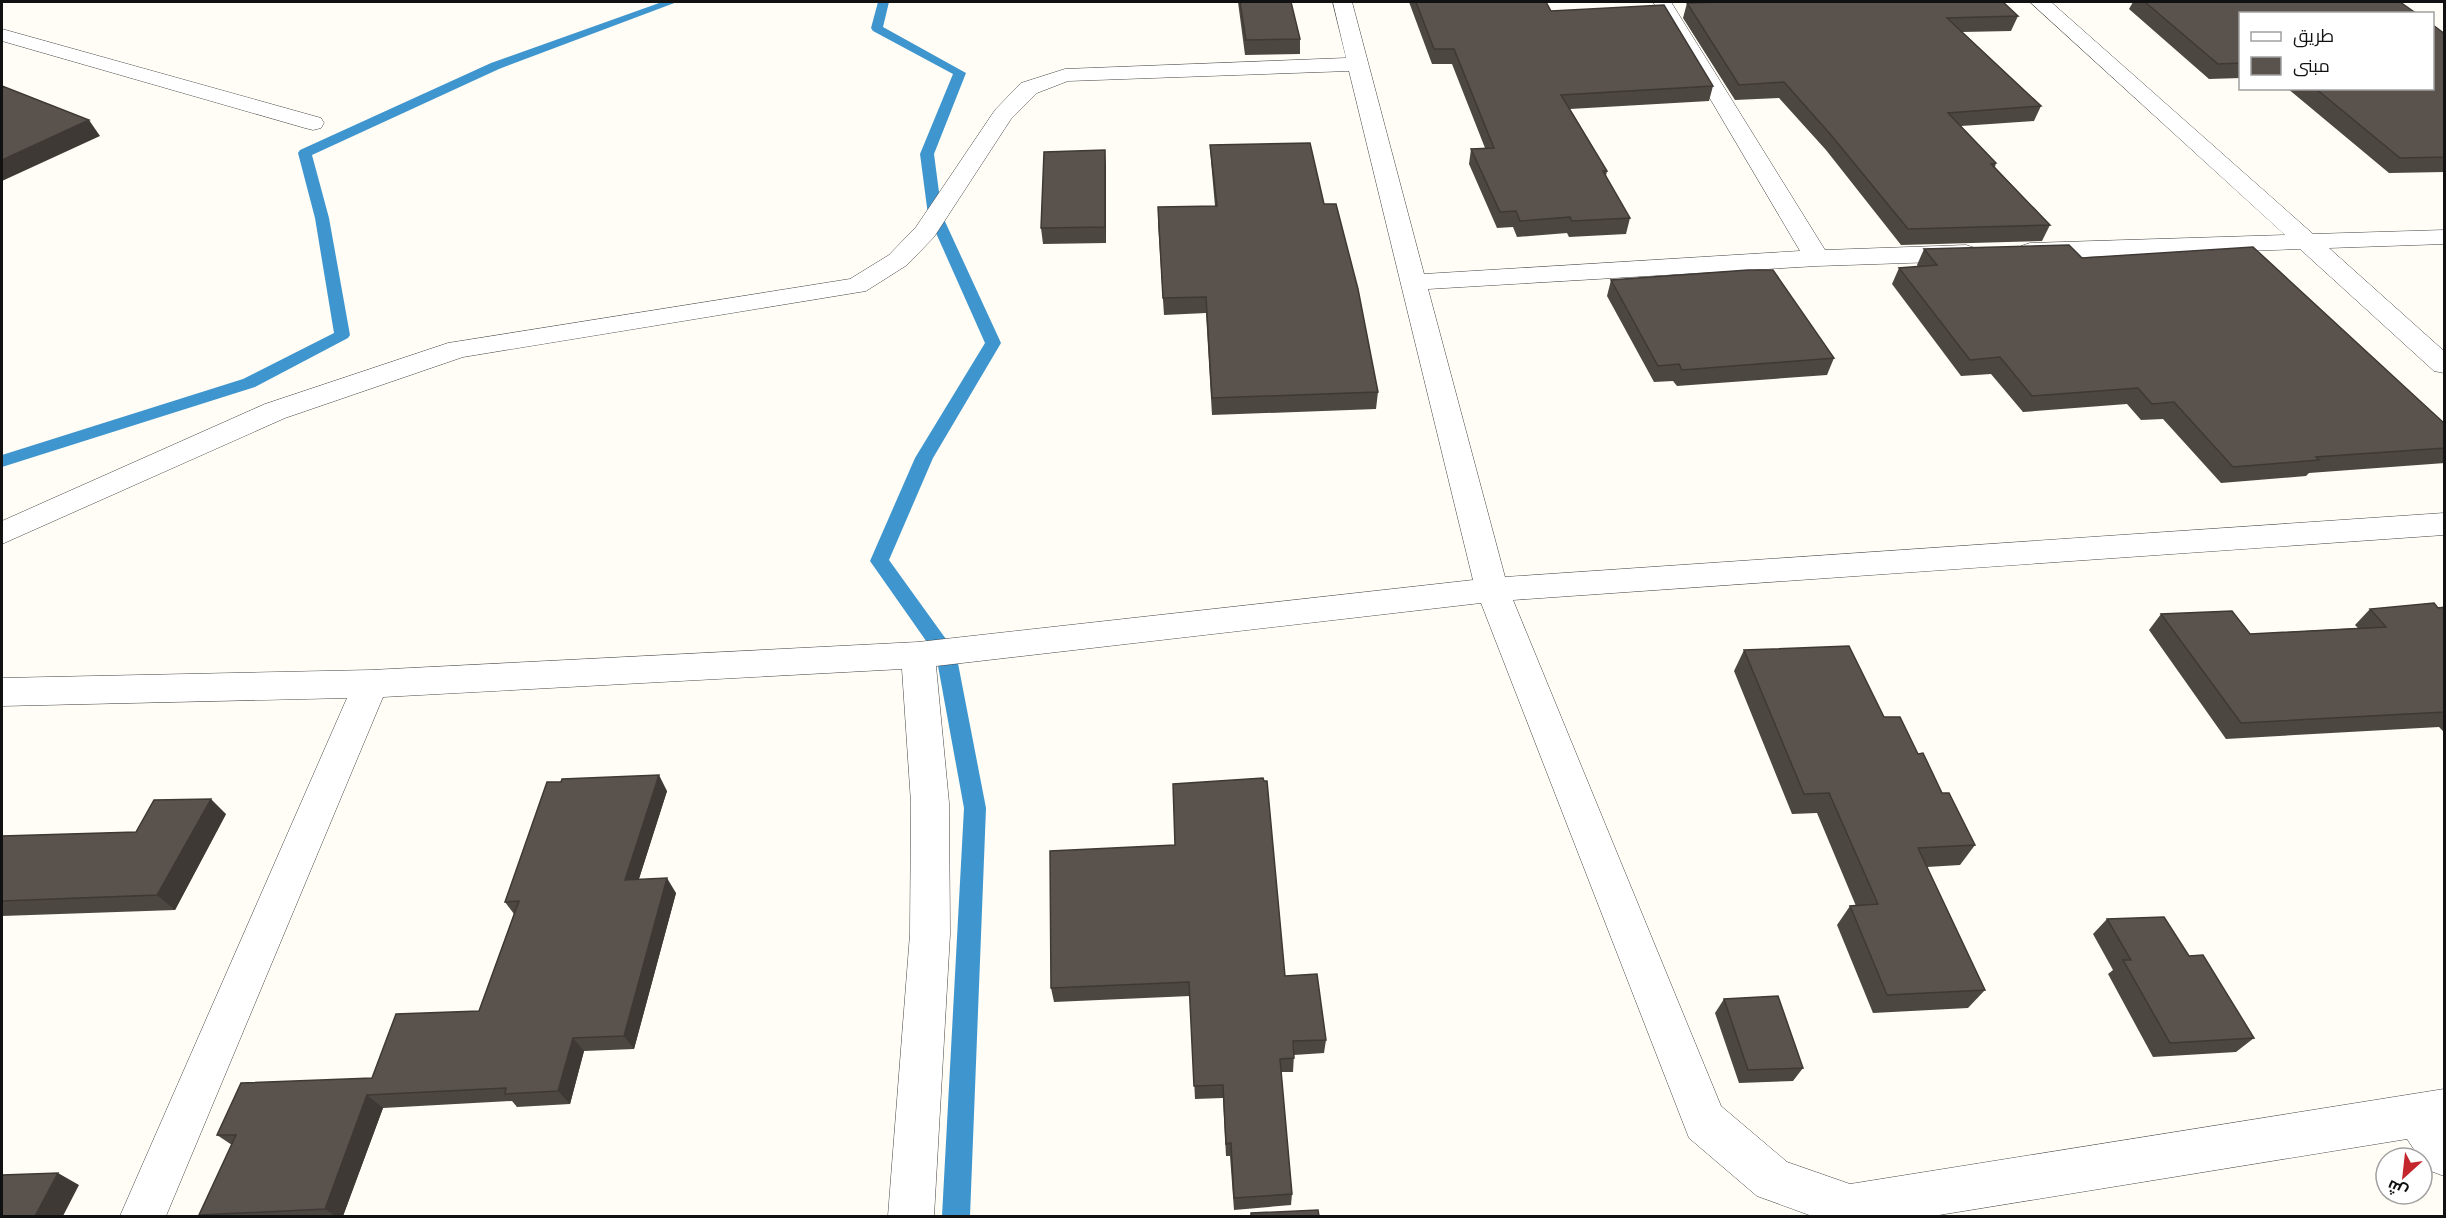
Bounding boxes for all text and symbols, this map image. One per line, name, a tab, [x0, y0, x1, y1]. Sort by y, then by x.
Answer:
legend	[2239, 12, 2434, 90]
text: طريق	[2293, 26, 2334, 48]
text: مبنى	[2293, 56, 2330, 77]
north arrow	[2374, 1146, 2434, 1206]
text: ش	[2384, 1176, 2411, 1201]

